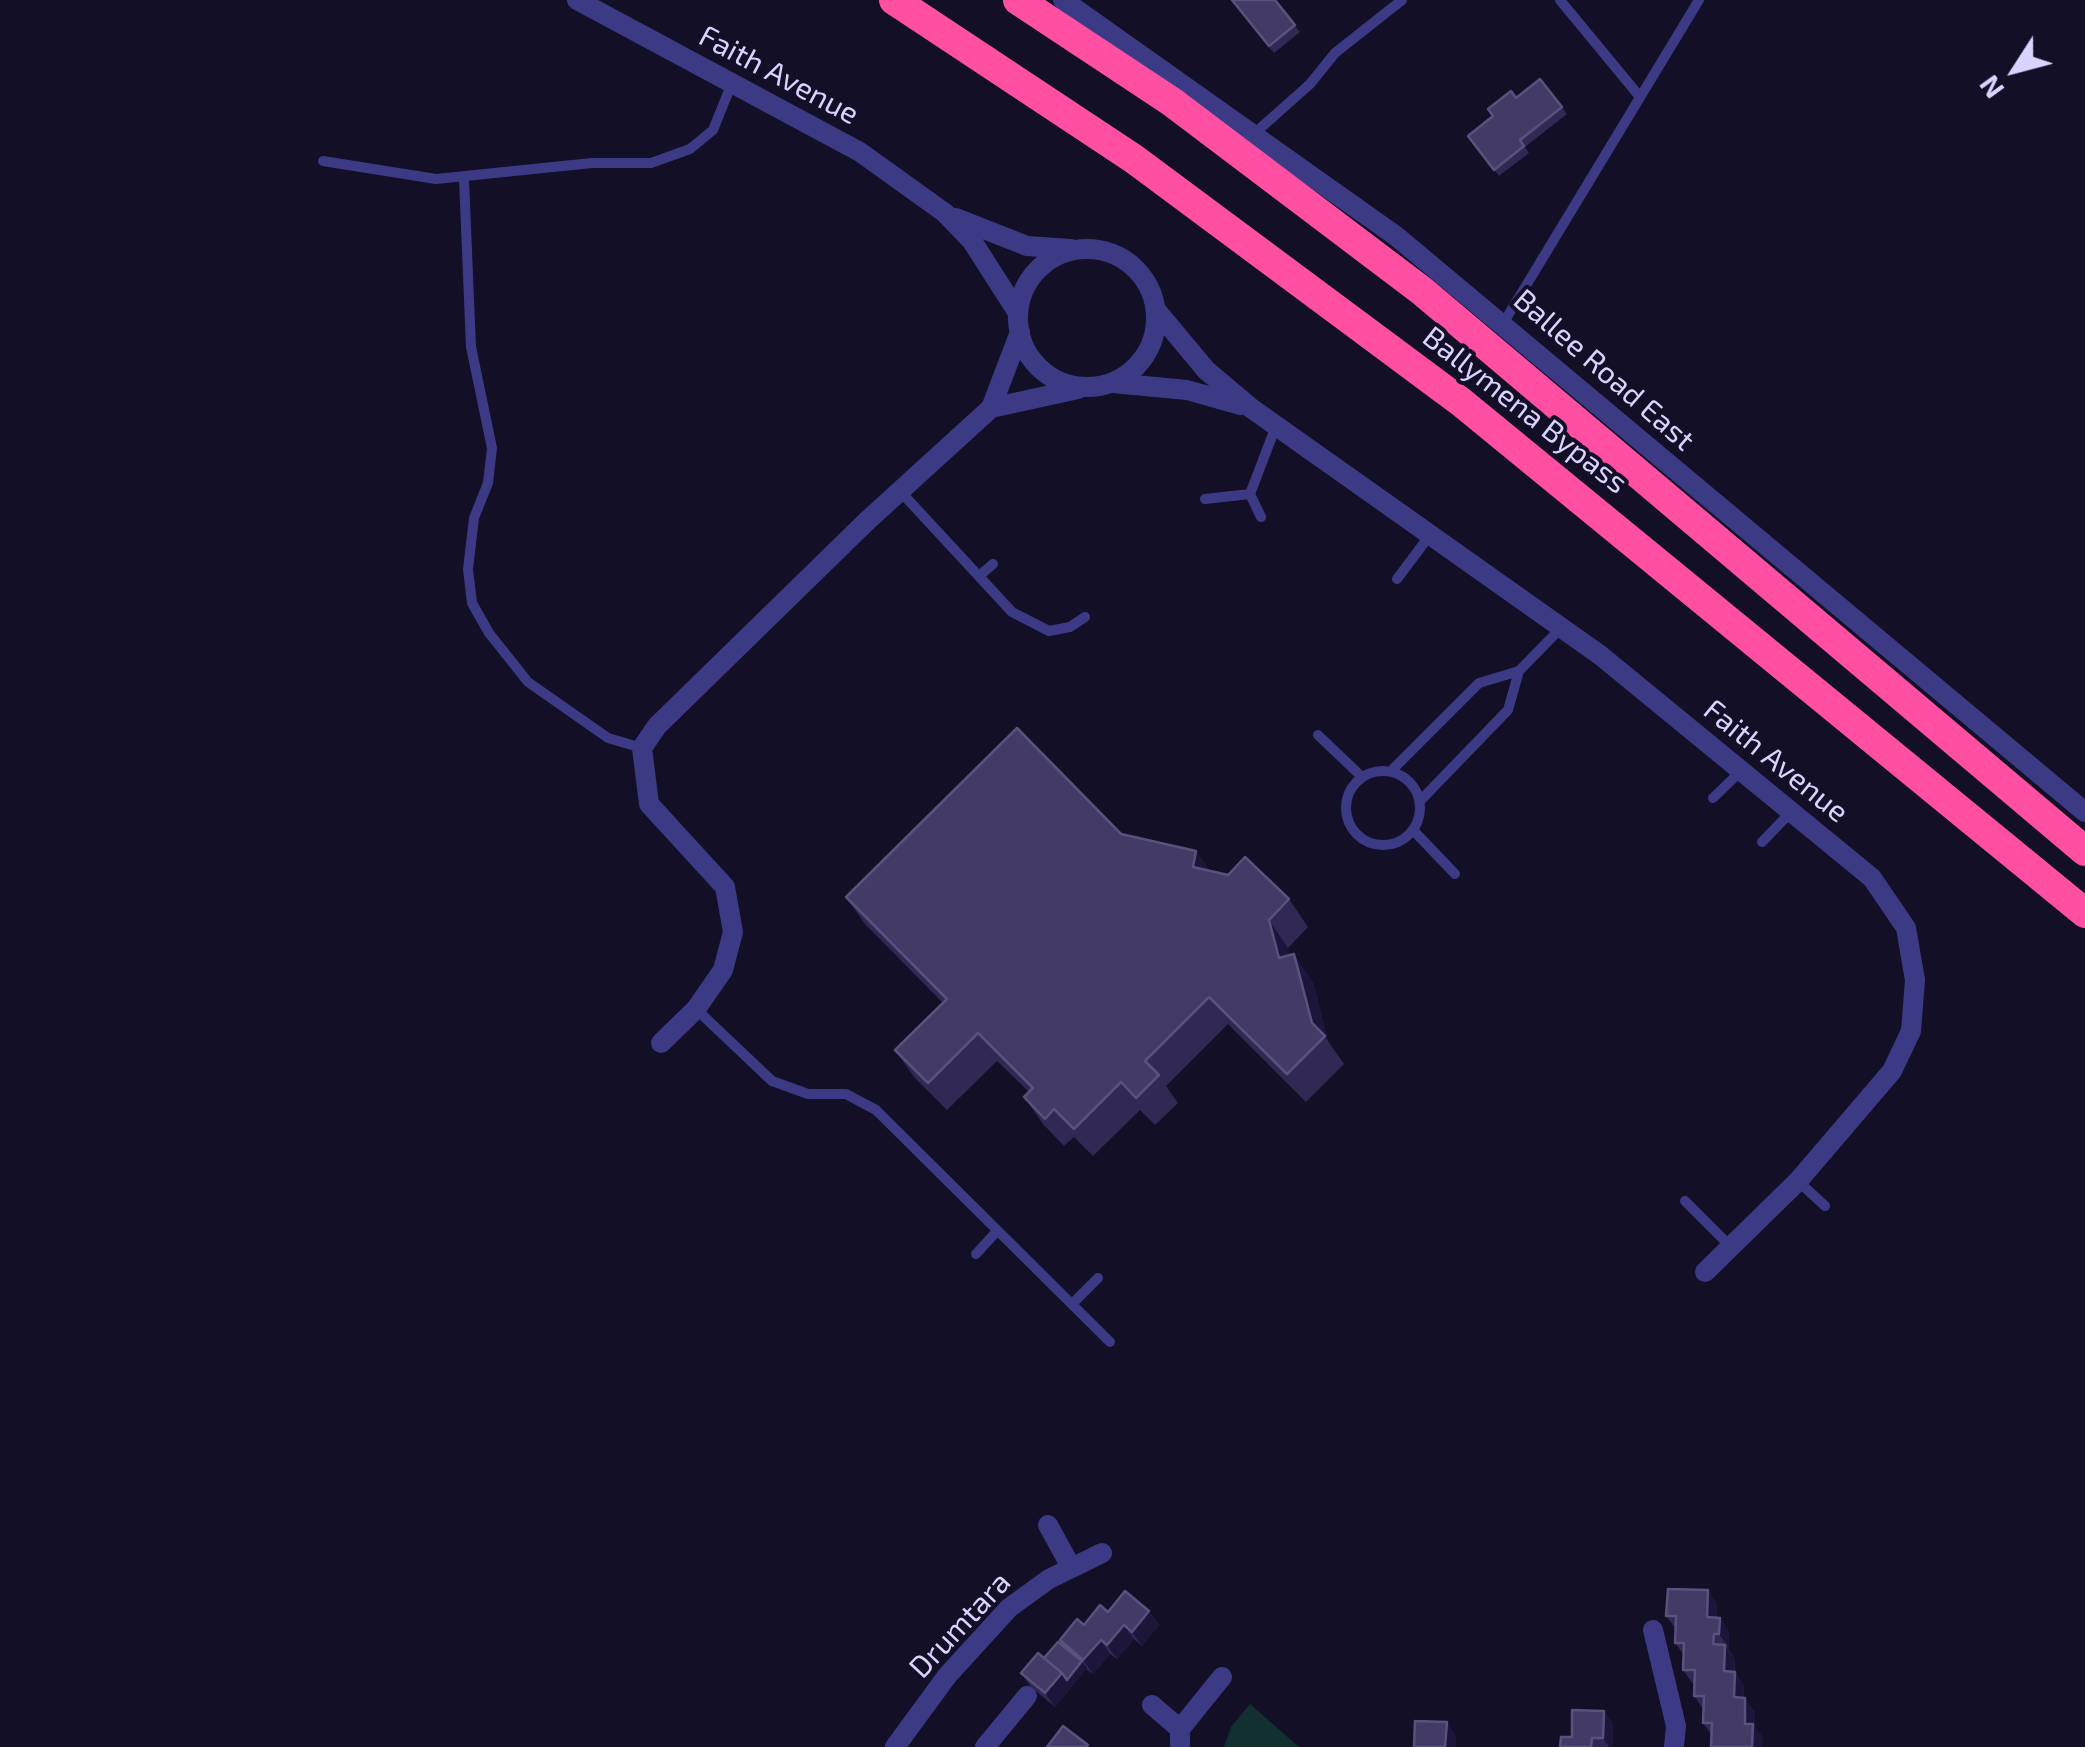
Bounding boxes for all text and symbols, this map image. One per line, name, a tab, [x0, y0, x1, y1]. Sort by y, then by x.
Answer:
street label: Faith Avenue	[693, 18, 865, 132]
north arrow	[1965, 20, 2065, 120]
text: N	[1971, 69, 2010, 106]
street label: Ballee Road East	[1506, 282, 1702, 458]
street label: Ballymena Bypass	[1415, 319, 1635, 501]
street label: Faith Avenue	[1696, 692, 1856, 830]
street label: Drumtara	[902, 1565, 1018, 1685]

